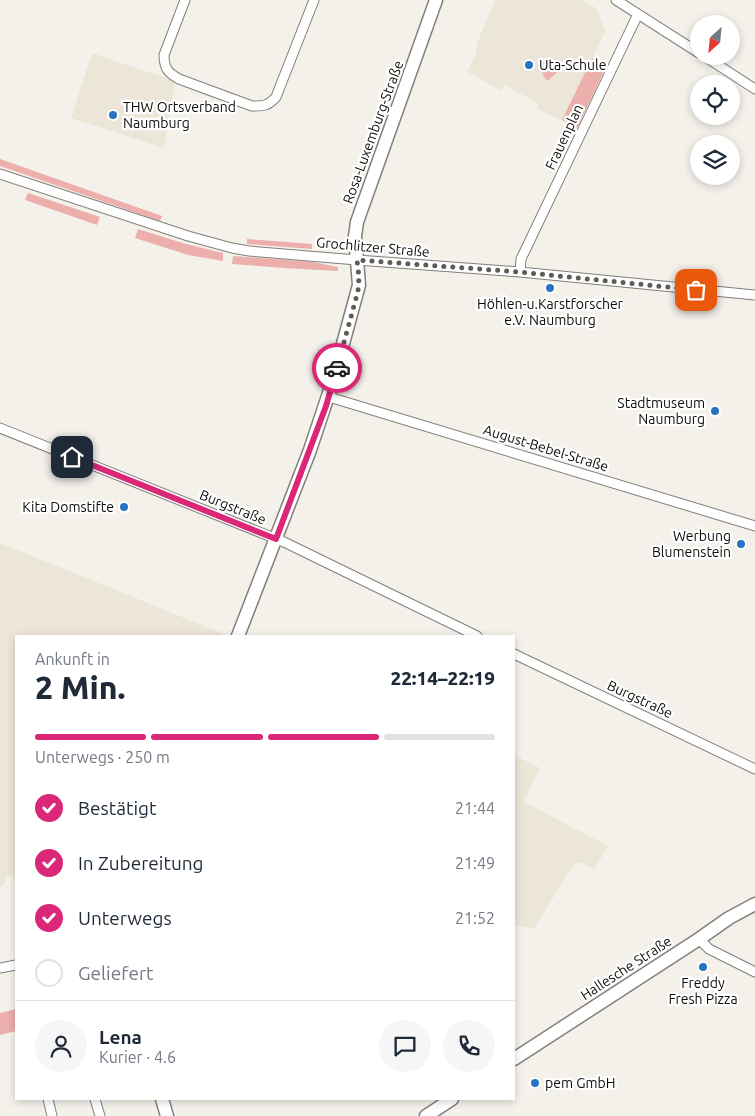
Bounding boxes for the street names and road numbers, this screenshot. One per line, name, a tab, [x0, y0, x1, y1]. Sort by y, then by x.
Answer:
street label: Rosa-Luxemburg-Straße	[340, 58, 406, 206]
street label: Frauenplan	[542, 102, 586, 172]
street label: Grochlitzer Straße	[316, 234, 430, 260]
street label: August-Bebel-Straße	[481, 421, 611, 475]
street label: Burgstraße	[197, 486, 269, 528]
street label: Burgstraße	[605, 677, 675, 721]
street label: Hallesche Straße	[578, 933, 674, 1003]

